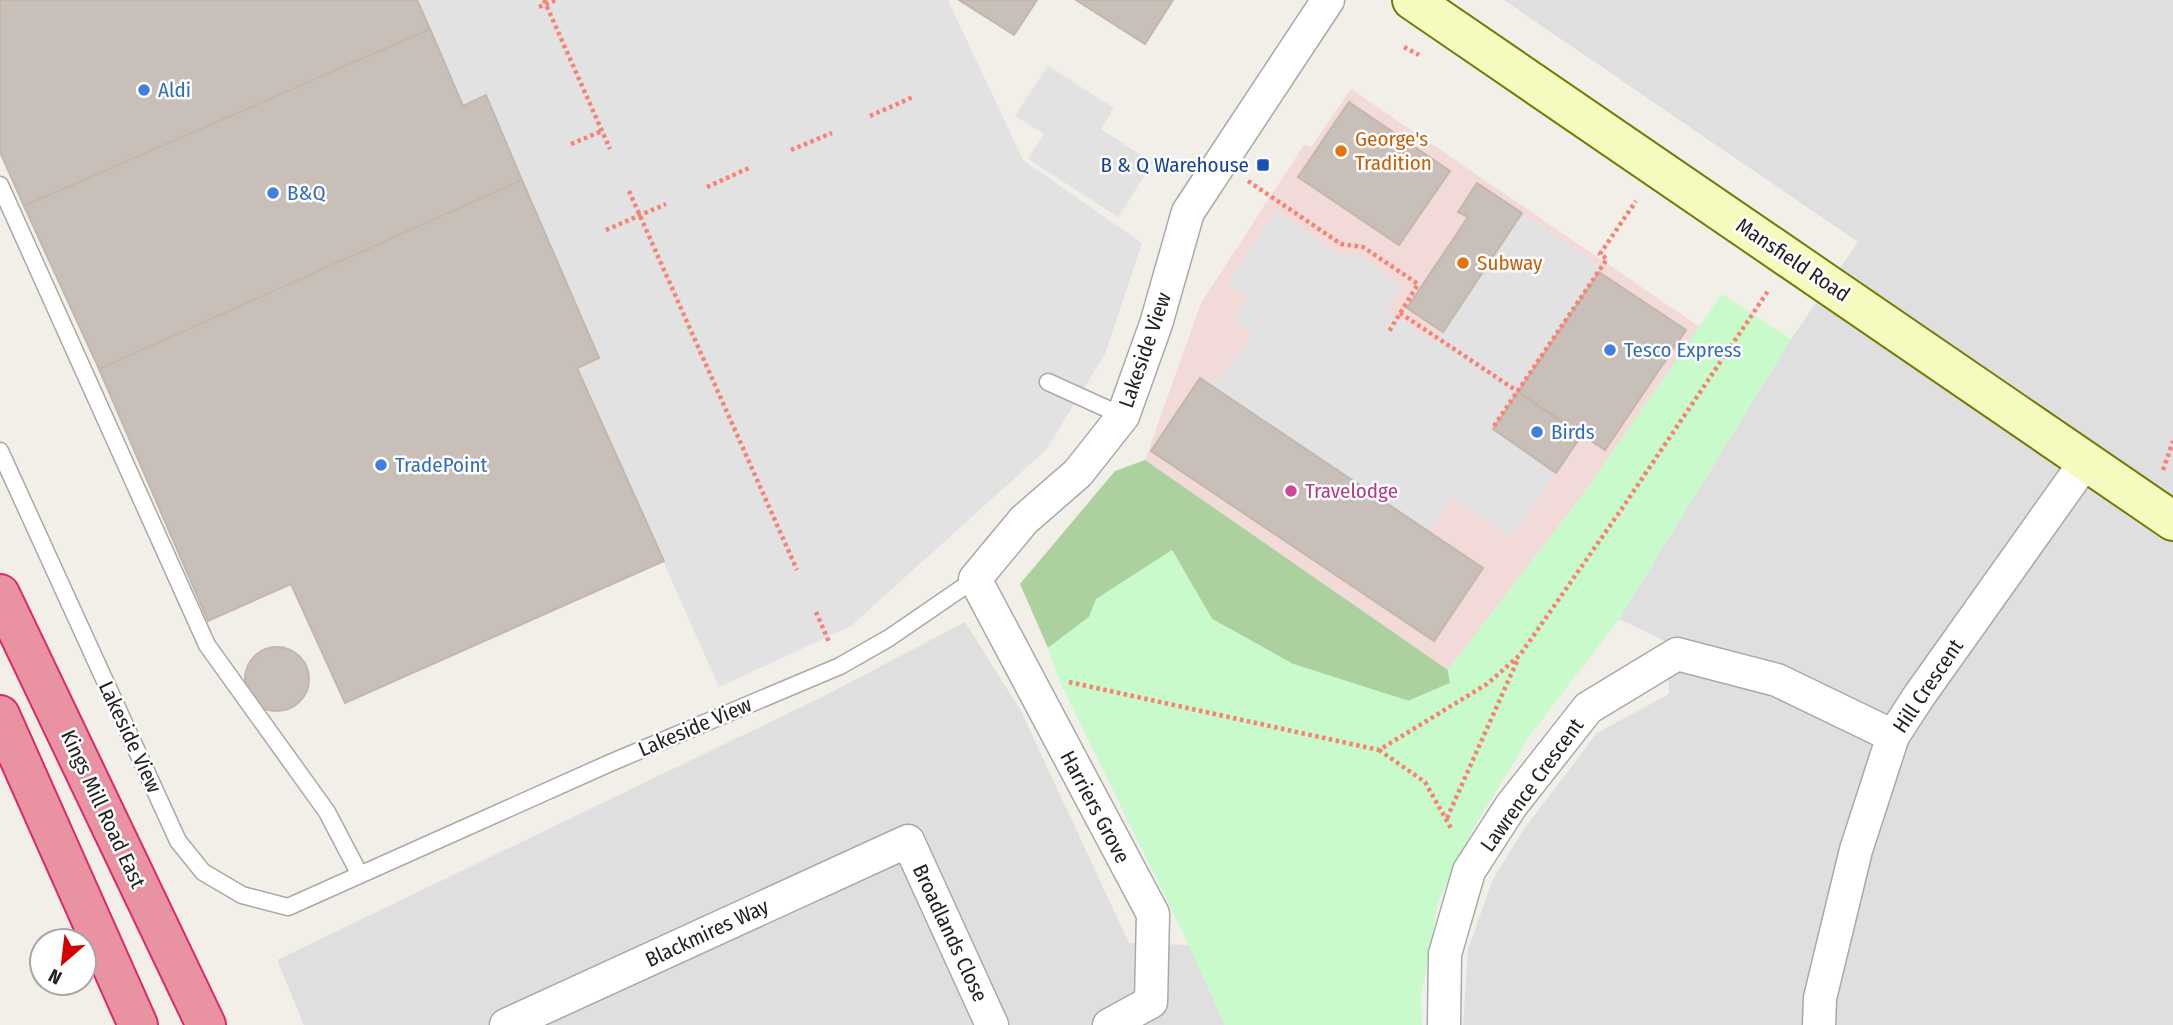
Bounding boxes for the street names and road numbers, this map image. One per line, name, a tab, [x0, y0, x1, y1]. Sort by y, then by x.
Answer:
street label: Mansfield Road	[1731, 212, 1855, 308]
street label: Lakeside View	[1113, 289, 1177, 411]
street label: Hill Crescent	[1887, 634, 1969, 738]
street label: Lakeside View	[93, 677, 167, 797]
street label: Lakeside View	[635, 691, 756, 762]
street label: Lawrence Crescent	[1475, 713, 1589, 857]
street label: Kings Mill Road East	[55, 726, 151, 892]
street label: Harriers Grove	[1054, 746, 1136, 868]
street label: Broadlands Close	[907, 860, 993, 1006]
street label: Blackmires Way	[641, 893, 773, 973]

